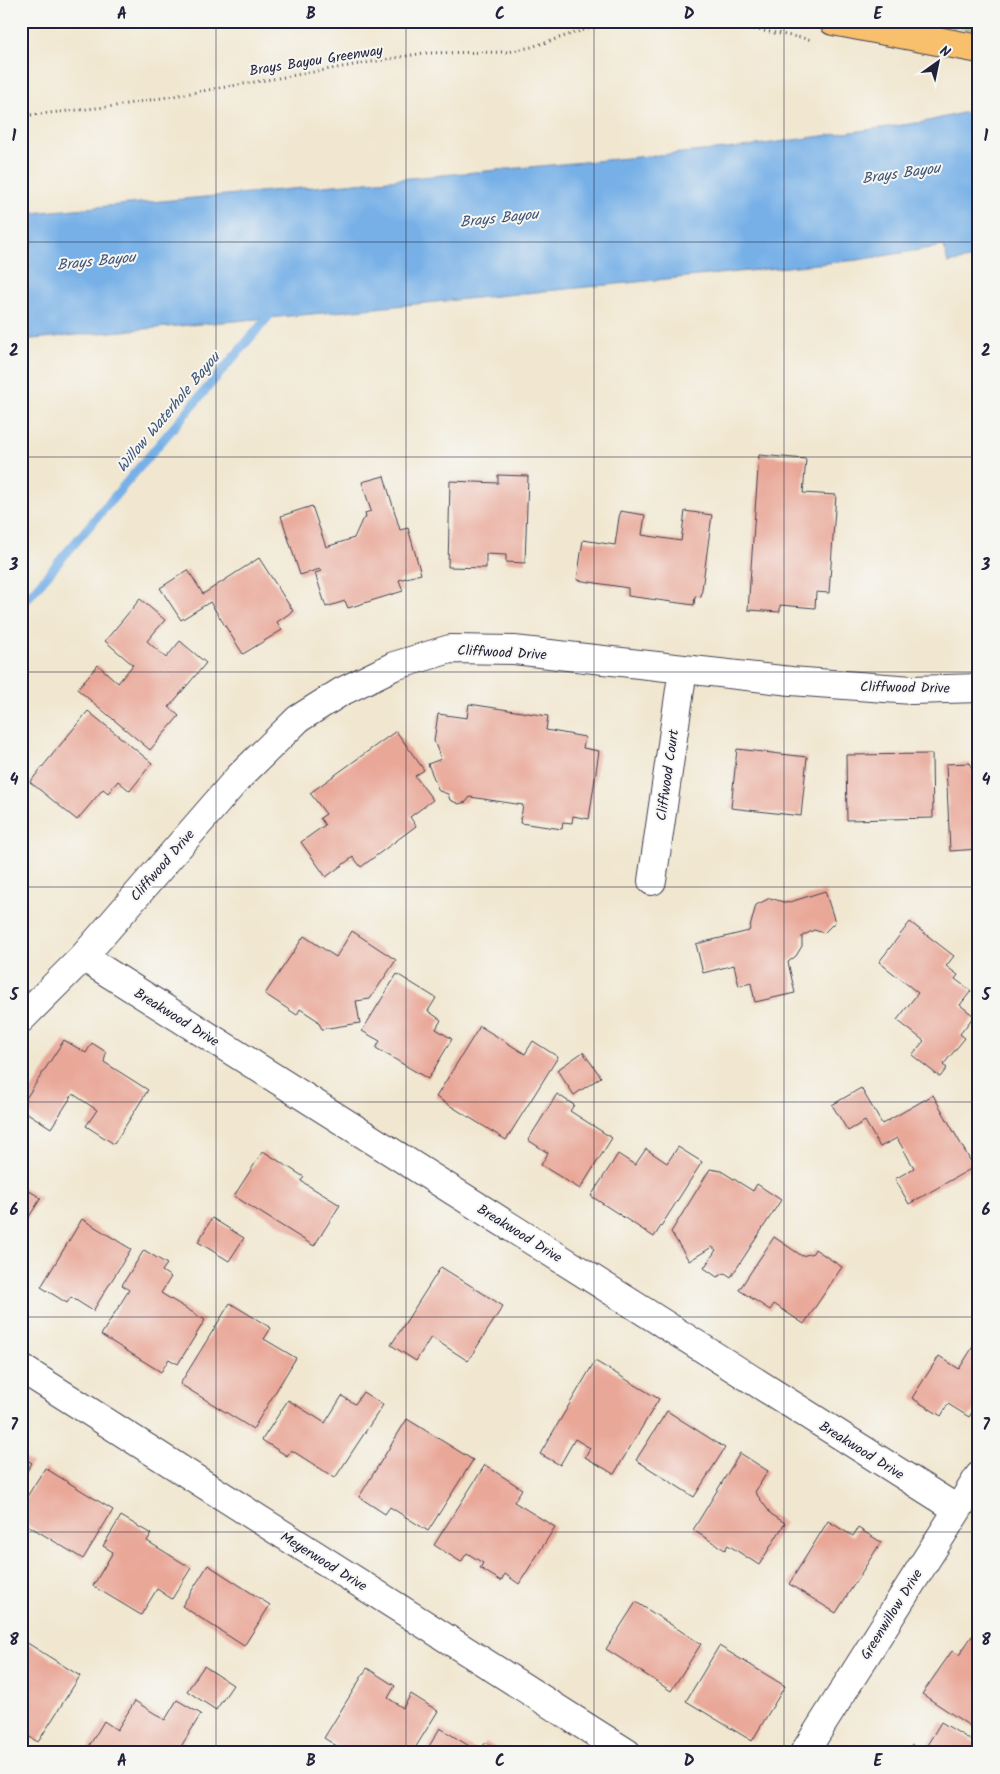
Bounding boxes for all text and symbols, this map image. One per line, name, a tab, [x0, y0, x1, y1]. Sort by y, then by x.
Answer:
text: A	[117, 2, 127, 27]
text: B	[306, 2, 316, 27]
text: C	[495, 2, 505, 27]
text: D	[684, 2, 695, 27]
text: E	[874, 2, 884, 27]
north arrow	[912, 38, 962, 88]
street label: Brays Bayou Greenway	[248, 40, 385, 82]
text: N	[935, 40, 954, 64]
text: 1	[12, 124, 17, 149]
text: 1	[984, 124, 989, 149]
water label: Brays Bayou	[861, 156, 944, 191]
water label: Brays Bayou	[459, 203, 541, 235]
water label: Brays Bayou	[56, 246, 138, 278]
text: 2	[9, 339, 19, 364]
text: 2	[981, 339, 991, 364]
water label: Willow Waterhole Bayou	[111, 346, 228, 478]
text: 3	[9, 553, 19, 578]
text: 3	[981, 553, 991, 578]
street label: Cliffwood Drive	[457, 640, 548, 666]
street label: Cliffwood Drive	[860, 676, 951, 700]
street label: Cliffwood Court	[651, 728, 685, 822]
text: 4	[10, 768, 19, 793]
text: 4	[982, 768, 991, 793]
street label: Cliffwood Drive	[125, 824, 201, 907]
text: 5	[9, 983, 20, 1008]
street label: Breakwood Drive	[130, 983, 224, 1053]
text: 5	[981, 983, 992, 1008]
text: 6	[10, 1198, 19, 1223]
text: 6	[982, 1198, 991, 1223]
street label: Breakwood Drive	[473, 1199, 567, 1269]
text: 7	[10, 1413, 18, 1438]
text: 7	[982, 1413, 990, 1438]
street label: Breakwood Drive	[815, 1416, 909, 1486]
street label: Meyerwood Drive	[276, 1526, 372, 1598]
street label: Greenwillow Drive	[855, 1564, 929, 1664]
text: 8	[9, 1628, 19, 1653]
text: 8	[981, 1628, 991, 1653]
text: A	[117, 1749, 127, 1774]
text: B	[306, 1749, 316, 1774]
text: C	[495, 1749, 505, 1774]
text: D	[684, 1749, 695, 1774]
text: E	[874, 1749, 884, 1774]

